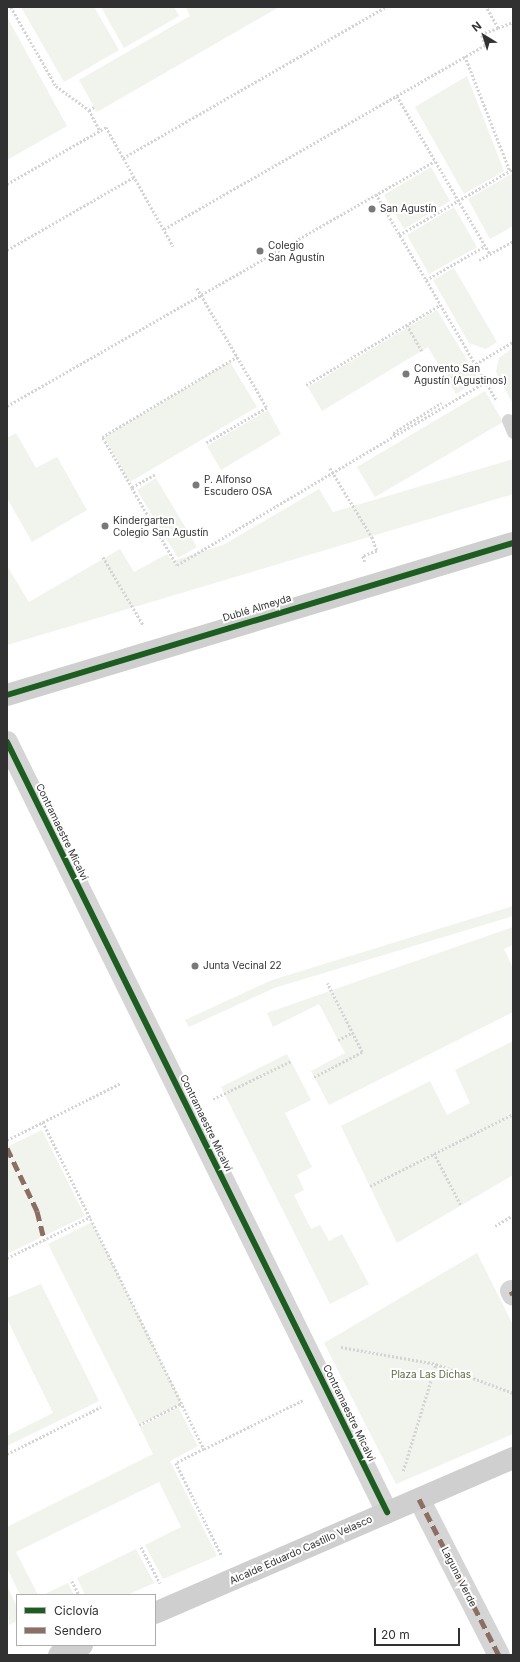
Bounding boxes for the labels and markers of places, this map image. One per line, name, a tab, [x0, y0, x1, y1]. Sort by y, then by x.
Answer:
place label: San Agustín	[380, 203, 437, 215]
marker: San Agustín	[367, 204, 377, 214]
place label: Colegio San Agustín	[268, 239, 325, 262]
marker: Colegio San Agustín	[255, 246, 265, 256]
place label: Convento San Agustín (Agustinos)	[414, 362, 507, 386]
marker: Convento San Agustín (Agustinos)	[401, 369, 411, 379]
place label: P. Alfonso Escudero OSA	[204, 473, 272, 496]
marker: P. Alfonso Escudero OSA	[191, 480, 201, 490]
place label: Kindergarten Colegio San Agustín	[113, 514, 208, 538]
marker: Kindergarten Colegio San Agustín	[100, 521, 110, 531]
place label: Junta Vecinal 22	[203, 960, 282, 972]
marker: Junta Vecinal 22	[190, 961, 200, 971]

